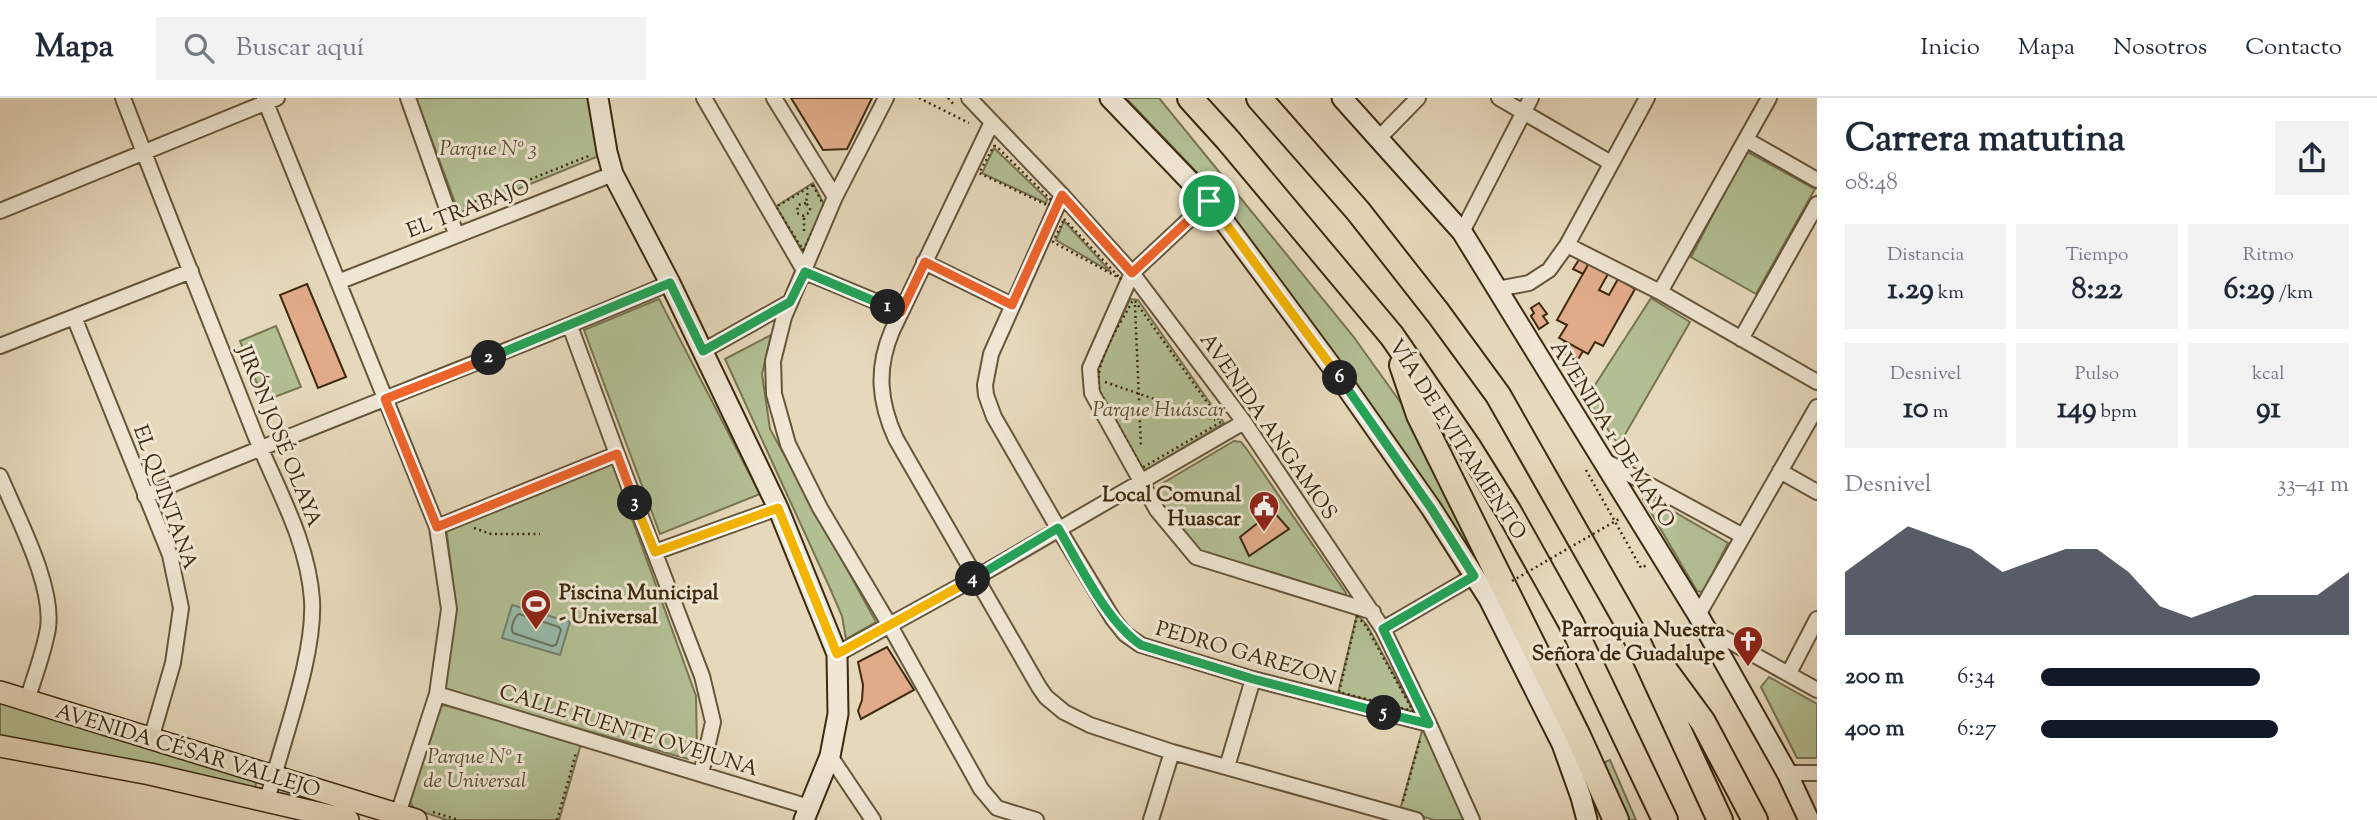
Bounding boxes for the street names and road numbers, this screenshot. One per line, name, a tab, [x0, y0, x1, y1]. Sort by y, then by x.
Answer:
street label: EL TRABAJO	[403, 173, 535, 247]
street label: AVENIDA ANGAMOS	[1191, 328, 1343, 527]
street label: VÍA DE EVITAMIENTO	[1380, 334, 1533, 546]
street label: AVENIDA 1 DE MAYO	[1541, 336, 1681, 534]
street label: JIRÓN JOSÉ OLAYA	[228, 340, 328, 532]
street label: EL QUINTANA	[124, 421, 204, 574]
street label: PEDRO GAREZON	[1152, 615, 1339, 695]
street label: CALLE FUENTE OVEJUNA	[495, 678, 762, 786]
street label: AVENIDA CÉSAR VALLEJO	[51, 697, 324, 807]

